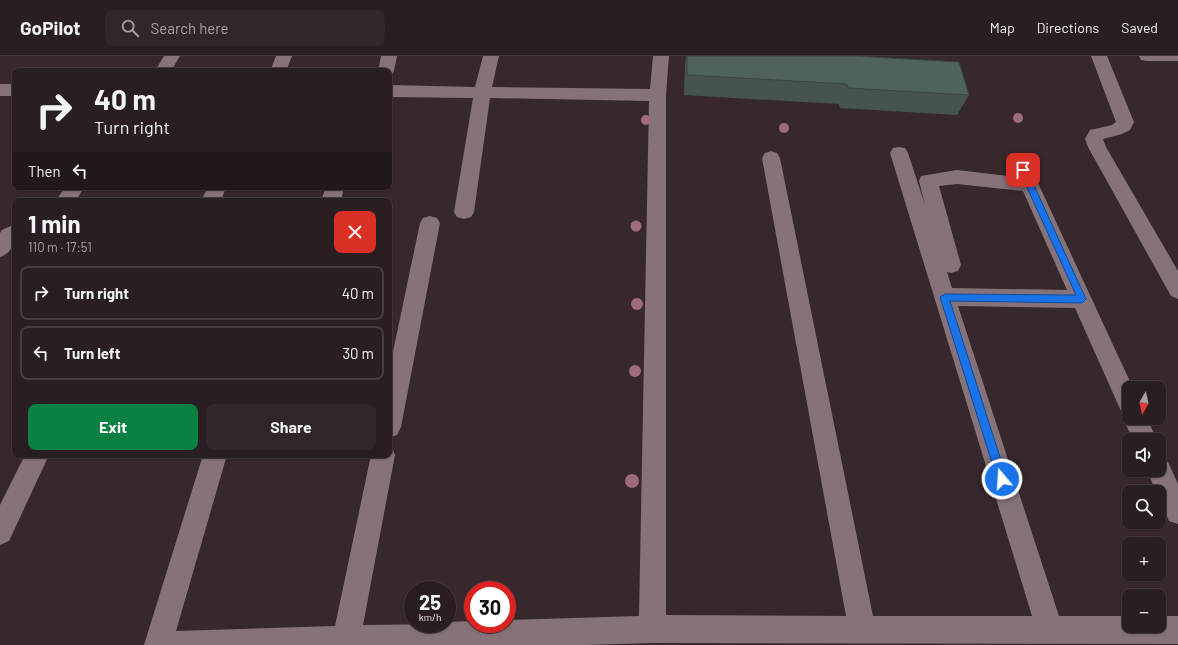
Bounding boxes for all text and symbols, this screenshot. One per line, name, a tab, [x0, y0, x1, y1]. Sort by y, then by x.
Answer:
search box	[105, 10, 385, 46]
text: GoPilot	[20, 16, 81, 39]
icon: search	[119, 17, 141, 39]
text: Search here	[151, 19, 229, 37]
text: Map	[990, 19, 1015, 36]
text: Directions	[1037, 19, 1099, 36]
text: Saved	[1121, 19, 1158, 36]
text: 40 m	[94, 82, 156, 116]
icon: right	[28, 84, 80, 136]
text: Turn right	[94, 116, 170, 138]
pin	[1006, 153, 1040, 187]
icon: arrive	[1012, 159, 1034, 181]
icon: left	[69, 160, 91, 182]
text: Then	[28, 162, 61, 180]
text: 1 min	[28, 209, 81, 238]
button: close	[334, 211, 376, 253]
text: 110 m · 17:51	[28, 239, 92, 255]
icon: right	[30, 282, 52, 304]
text: Turn right	[64, 284, 129, 302]
text: 40 m	[342, 284, 374, 302]
icon: left	[30, 342, 52, 364]
text: Turn left	[64, 344, 120, 362]
text: 30 m	[342, 344, 374, 362]
north arrow	[1122, 381, 1166, 425]
map controls	[1122, 381, 1166, 633]
button: Exit	[28, 404, 198, 450]
button: Share	[206, 404, 376, 450]
button: sound	[1122, 433, 1166, 477]
position arrow	[981, 458, 1023, 500]
button: search	[1122, 485, 1166, 529]
button: +	[1122, 537, 1166, 581]
speed limit sign: 30	[464, 581, 516, 633]
button: −	[1122, 589, 1166, 633]
text: 25	[419, 590, 441, 614]
text: km/h	[419, 611, 441, 623]

